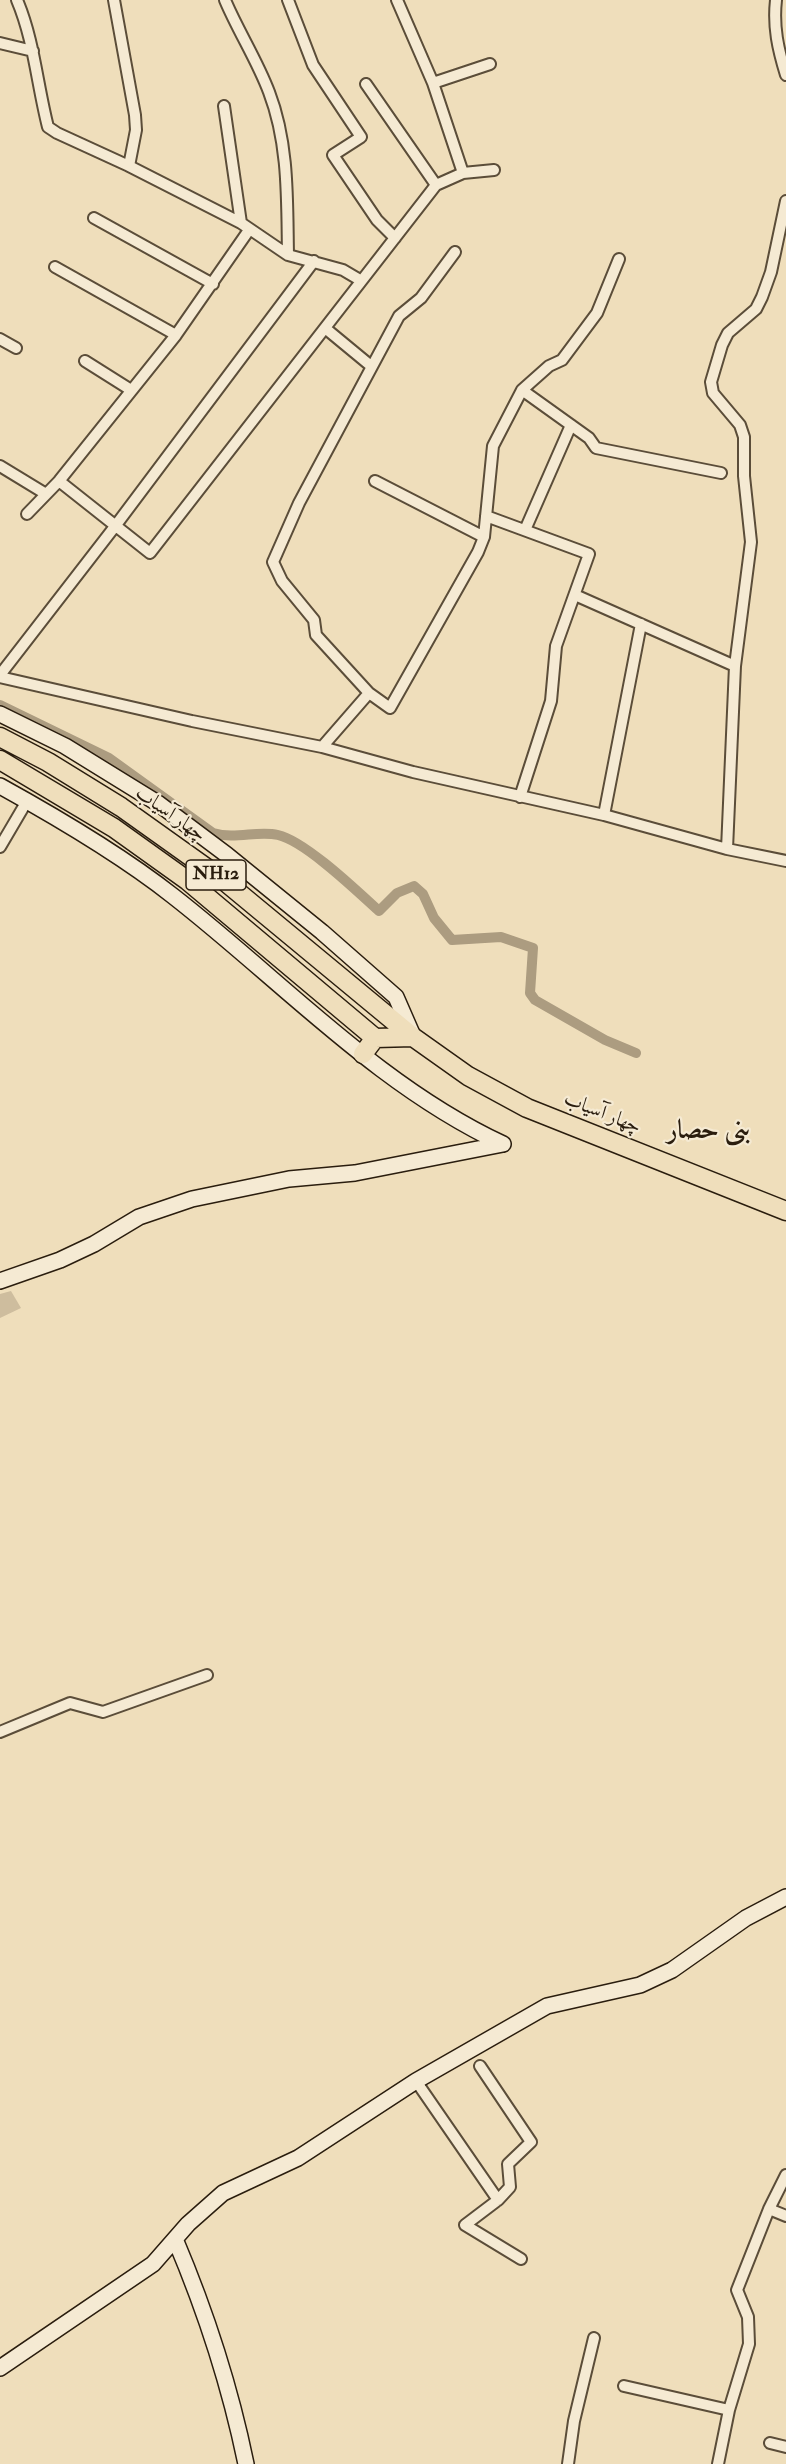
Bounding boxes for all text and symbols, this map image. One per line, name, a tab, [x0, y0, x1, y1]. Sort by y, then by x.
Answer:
street label: چهار آسیاب	[130, 782, 210, 848]
road number: NH12	[186, 860, 246, 890]
street label: چهار آسیاب	[560, 1088, 644, 1140]
district label: بنی حصار	[667, 1116, 751, 1148]

